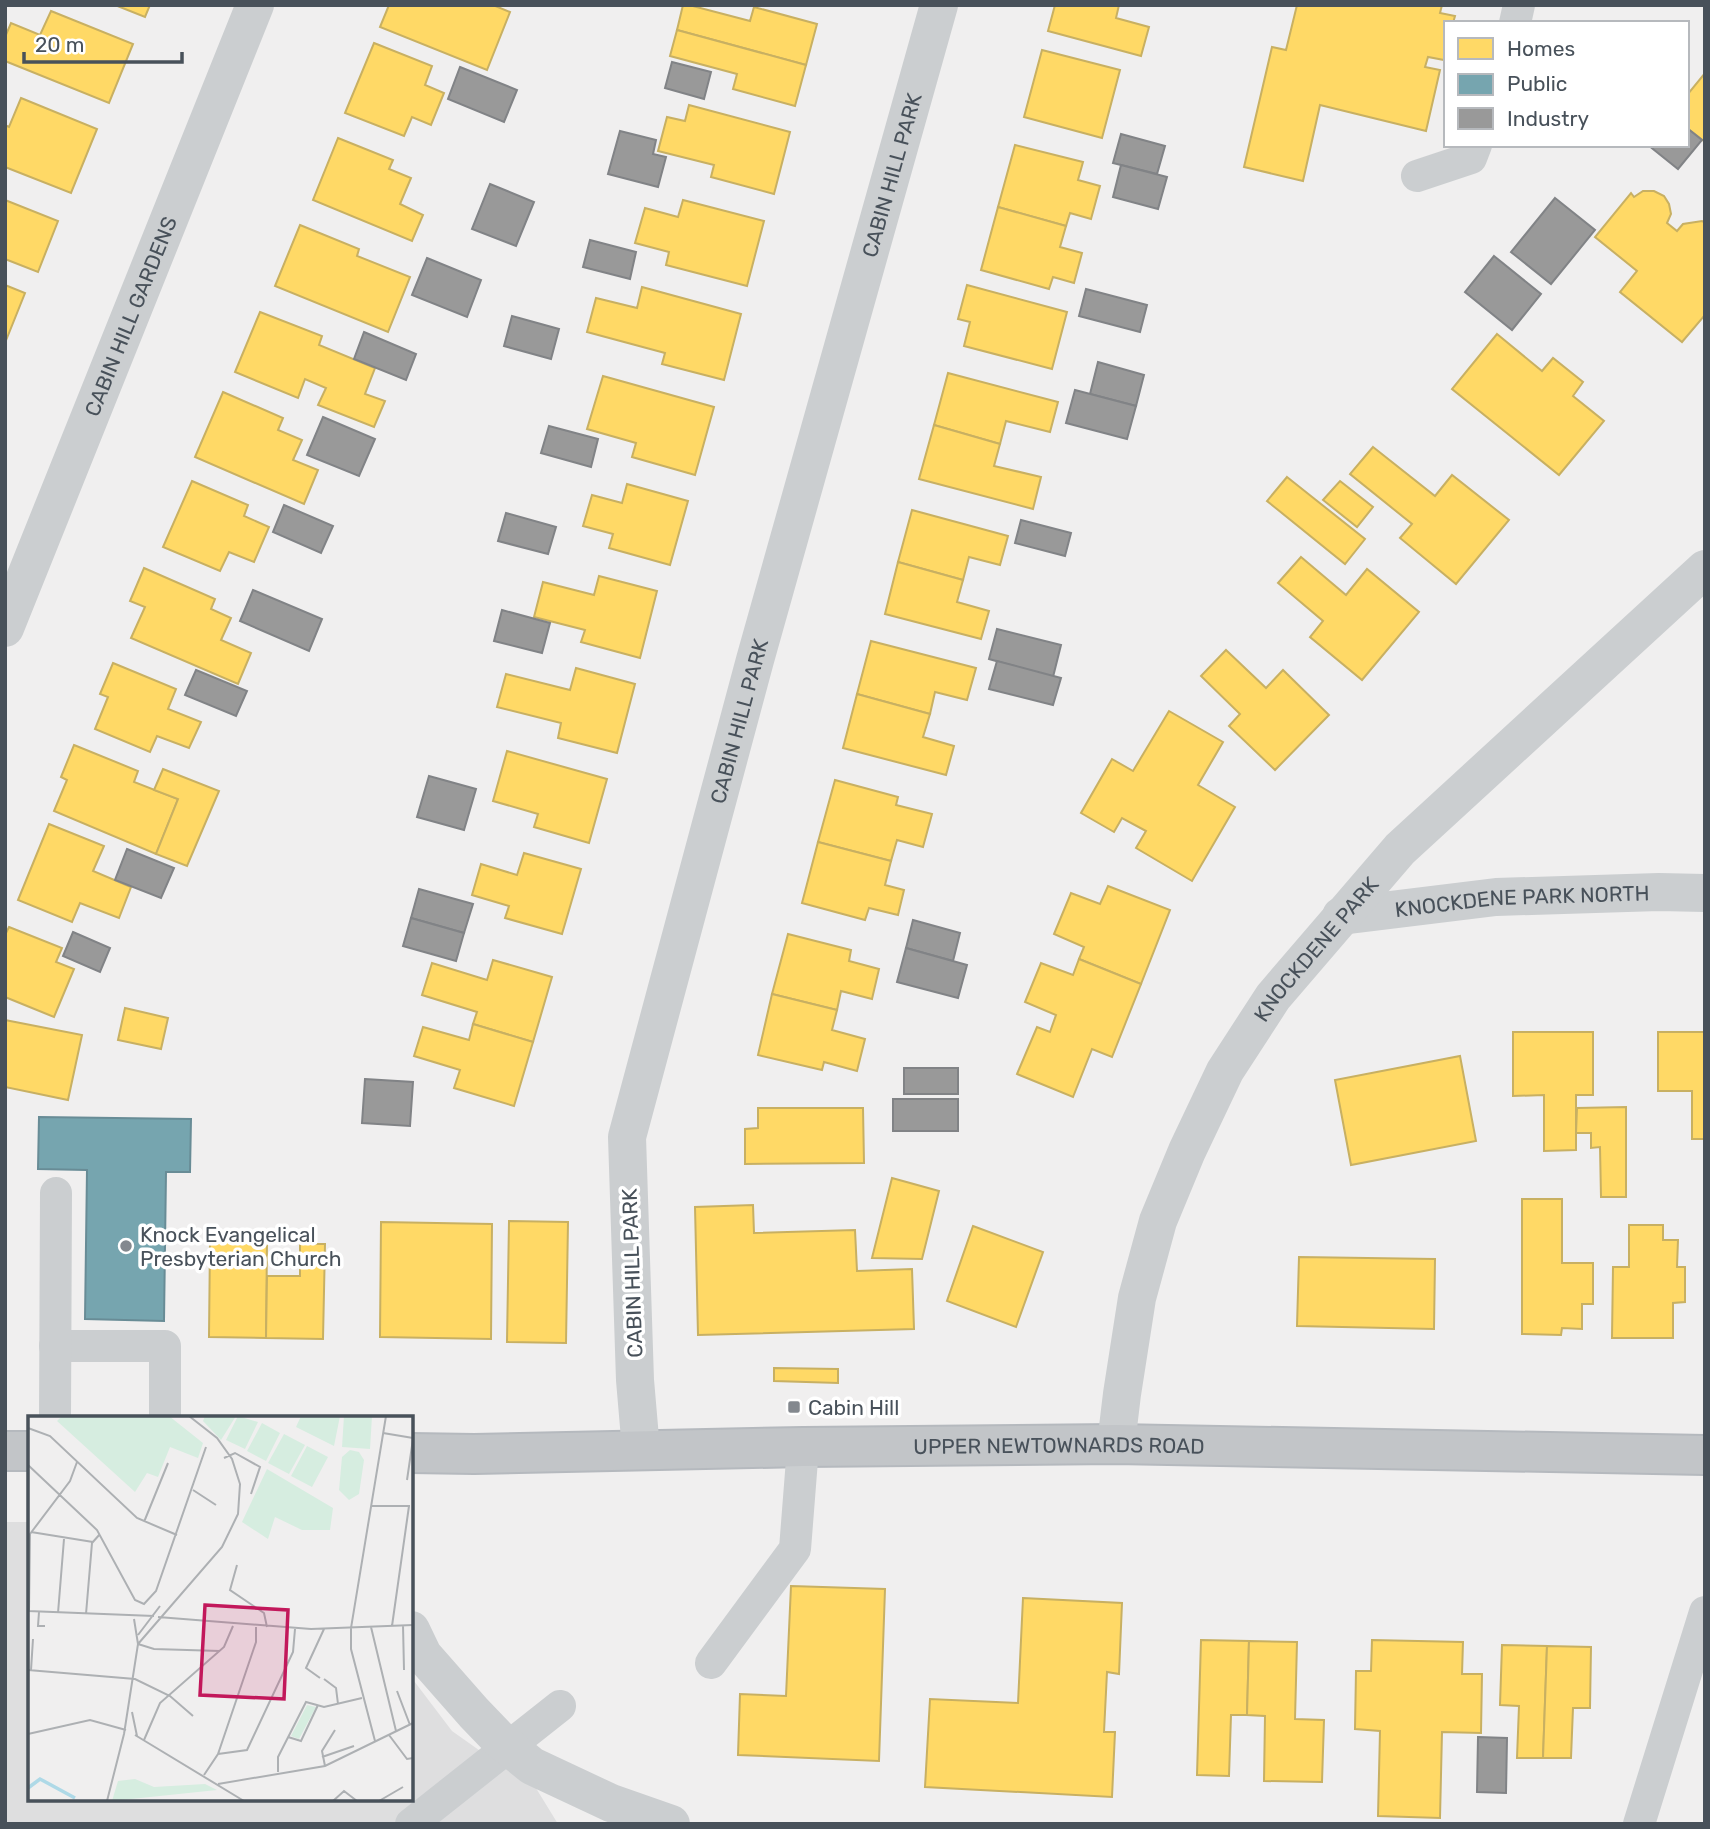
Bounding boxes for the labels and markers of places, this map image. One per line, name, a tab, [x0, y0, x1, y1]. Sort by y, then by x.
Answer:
place label: Knock Evangelical Presbyterian Church	[140, 1222, 341, 1271]
marker: Knock Evangelical Presbyterian Church	[118, 1238, 134, 1254]
place label: Cabin Hill	[808, 1395, 899, 1420]
marker: Cabin Hill	[786, 1399, 802, 1415]

